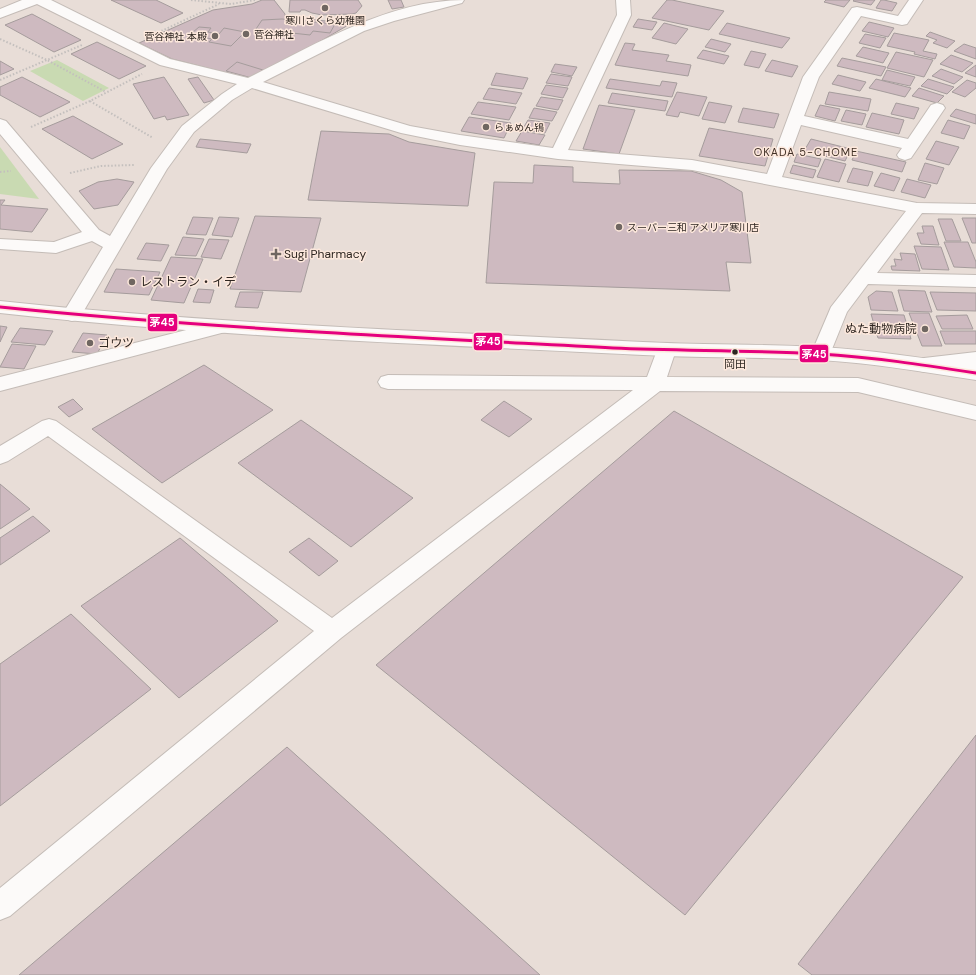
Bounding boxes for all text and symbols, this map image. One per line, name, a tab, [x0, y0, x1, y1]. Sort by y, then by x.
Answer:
marker: 寒川さくら幼稚園	[320, 3, 330, 13]
place label: 寒川さくら幼稚園	[285, 14, 365, 27]
place label: 菅谷神社	[254, 28, 294, 41]
marker: 菅谷神社	[241, 29, 251, 39]
place label: 菅谷神社 本殿	[144, 30, 207, 43]
marker: 菅谷神社 本殿	[210, 31, 220, 41]
place label: らぁめん鴇	[494, 121, 544, 134]
marker: らぁめん鴇	[481, 122, 491, 132]
district label: OKADA 5-CHOME	[754, 145, 858, 159]
place label: スーパー三和 アメリア寒川店	[627, 221, 759, 234]
marker: スーパー三和 アメリア寒川店	[614, 222, 624, 232]
place label: Sugi Pharmacy	[284, 246, 367, 262]
marker: Sugi Pharmacy	[271, 249, 281, 259]
place label: レストラン・イデ	[140, 274, 236, 290]
marker: レストラン・イデ	[127, 277, 137, 287]
line badge: 茅45	[147, 313, 178, 332]
text: 茅45	[150, 315, 175, 329]
place label: ぬた動物病院	[845, 321, 917, 337]
marker: ぬた動物病院	[920, 324, 930, 334]
line badge: 茅45	[473, 332, 503, 351]
text: 茅45	[476, 334, 501, 348]
place label: ゴウツ	[98, 335, 134, 351]
marker: ゴウツ	[85, 338, 95, 348]
line badge: 茅45	[799, 344, 829, 363]
marker: 岡田	[730, 347, 740, 357]
text: 茅45	[802, 347, 827, 361]
place label: 岡田	[724, 357, 746, 371]

